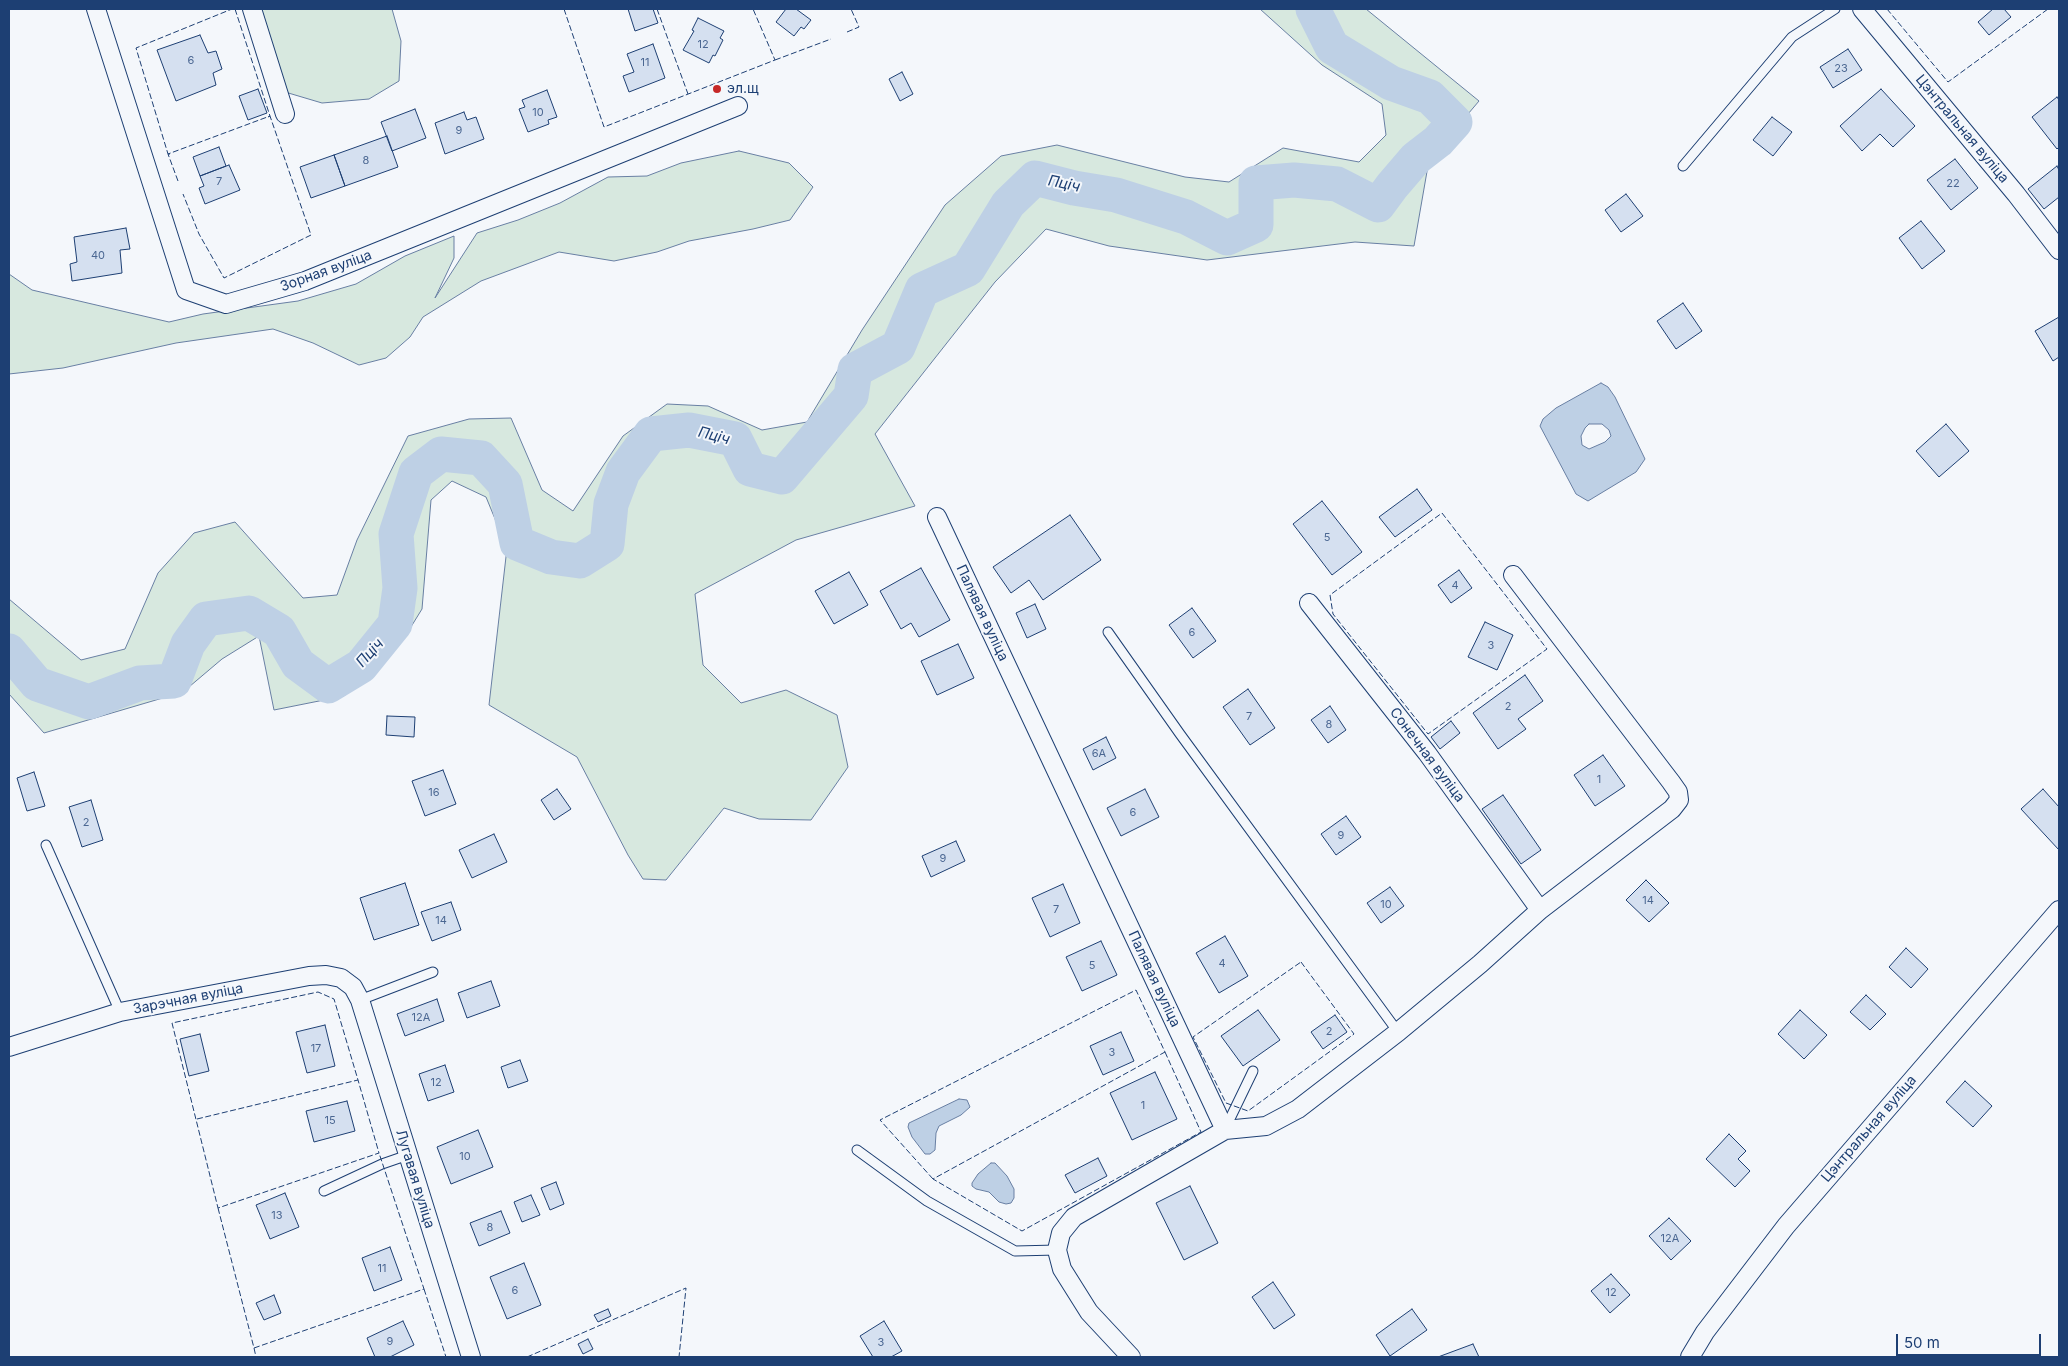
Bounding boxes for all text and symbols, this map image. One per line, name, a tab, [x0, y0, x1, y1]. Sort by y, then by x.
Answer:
house number: 12	[697, 38, 709, 52]
house number: 6	[188, 54, 194, 68]
house number: 11	[641, 56, 649, 70]
house number: 23	[1834, 62, 1848, 76]
street label: Цэнтральная вуліца	[1912, 71, 2012, 187]
place label: эл.щ	[727, 81, 759, 97]
marker: эл.щ	[711, 83, 723, 95]
house number: 10	[532, 106, 544, 120]
house number: 9	[456, 124, 462, 138]
house number: 8	[363, 154, 369, 168]
water label: Пціч	[1046, 172, 1082, 196]
house number: 7	[216, 175, 222, 189]
house number: 22	[1946, 177, 1960, 191]
street label: Зорная вуліца	[278, 247, 374, 295]
house number: 40	[91, 249, 105, 263]
water label: Пціч	[696, 423, 732, 449]
house number: 5	[1324, 531, 1330, 545]
street label: Палявая вуліца	[952, 562, 1012, 664]
house number: 4	[1451, 579, 1459, 593]
house number: 6	[1189, 626, 1195, 640]
water label: Пціч	[352, 635, 388, 671]
house number: 3	[1488, 639, 1494, 653]
house number: 2	[1505, 700, 1511, 714]
street label: Сонечная вуліца	[1386, 704, 1468, 806]
house number: 7	[1246, 710, 1252, 724]
house number: 8	[1326, 718, 1332, 732]
house number: 6А	[1092, 747, 1106, 761]
house number: 1	[1597, 773, 1601, 787]
house number: 16	[428, 786, 440, 800]
house number: 6	[1130, 806, 1136, 820]
house number: 2	[83, 816, 89, 830]
house number: 9	[1338, 829, 1344, 843]
house number: 9	[940, 852, 946, 866]
house number: 14	[1642, 894, 1654, 908]
house number: 10	[1380, 898, 1392, 912]
house number: 7	[1053, 903, 1059, 917]
house number: 14	[435, 914, 447, 928]
street label: Палявая вуліца	[1124, 928, 1184, 1030]
house number: 4	[1218, 957, 1226, 971]
house number: 5	[1089, 959, 1095, 973]
street label: Зарэчная вуліца	[131, 980, 245, 1018]
house number: 12А	[412, 1011, 430, 1025]
house number: 2	[1326, 1025, 1332, 1039]
house number: 17	[311, 1042, 321, 1056]
house number: 3	[1109, 1046, 1115, 1060]
street label: Цэнтральная вуліца	[1818, 1072, 1920, 1186]
house number: 12	[430, 1076, 442, 1090]
house number: 1	[1141, 1099, 1145, 1113]
house number: 15	[324, 1114, 336, 1128]
street label: Лугавая вуліца	[392, 1127, 438, 1231]
house number: 10	[459, 1150, 471, 1164]
house number: 13	[271, 1209, 283, 1223]
house number: 8	[487, 1221, 493, 1235]
house number: 12А	[1661, 1232, 1679, 1246]
house number: 11	[378, 1262, 386, 1276]
house number: 6	[512, 1284, 518, 1298]
house number: 12	[1605, 1286, 1617, 1300]
scale bar	[1898, 1324, 2043, 1356]
text: 50 m	[1904, 1333, 1940, 1352]
house number: 9	[387, 1335, 393, 1349]
house number: 3	[878, 1336, 884, 1350]

